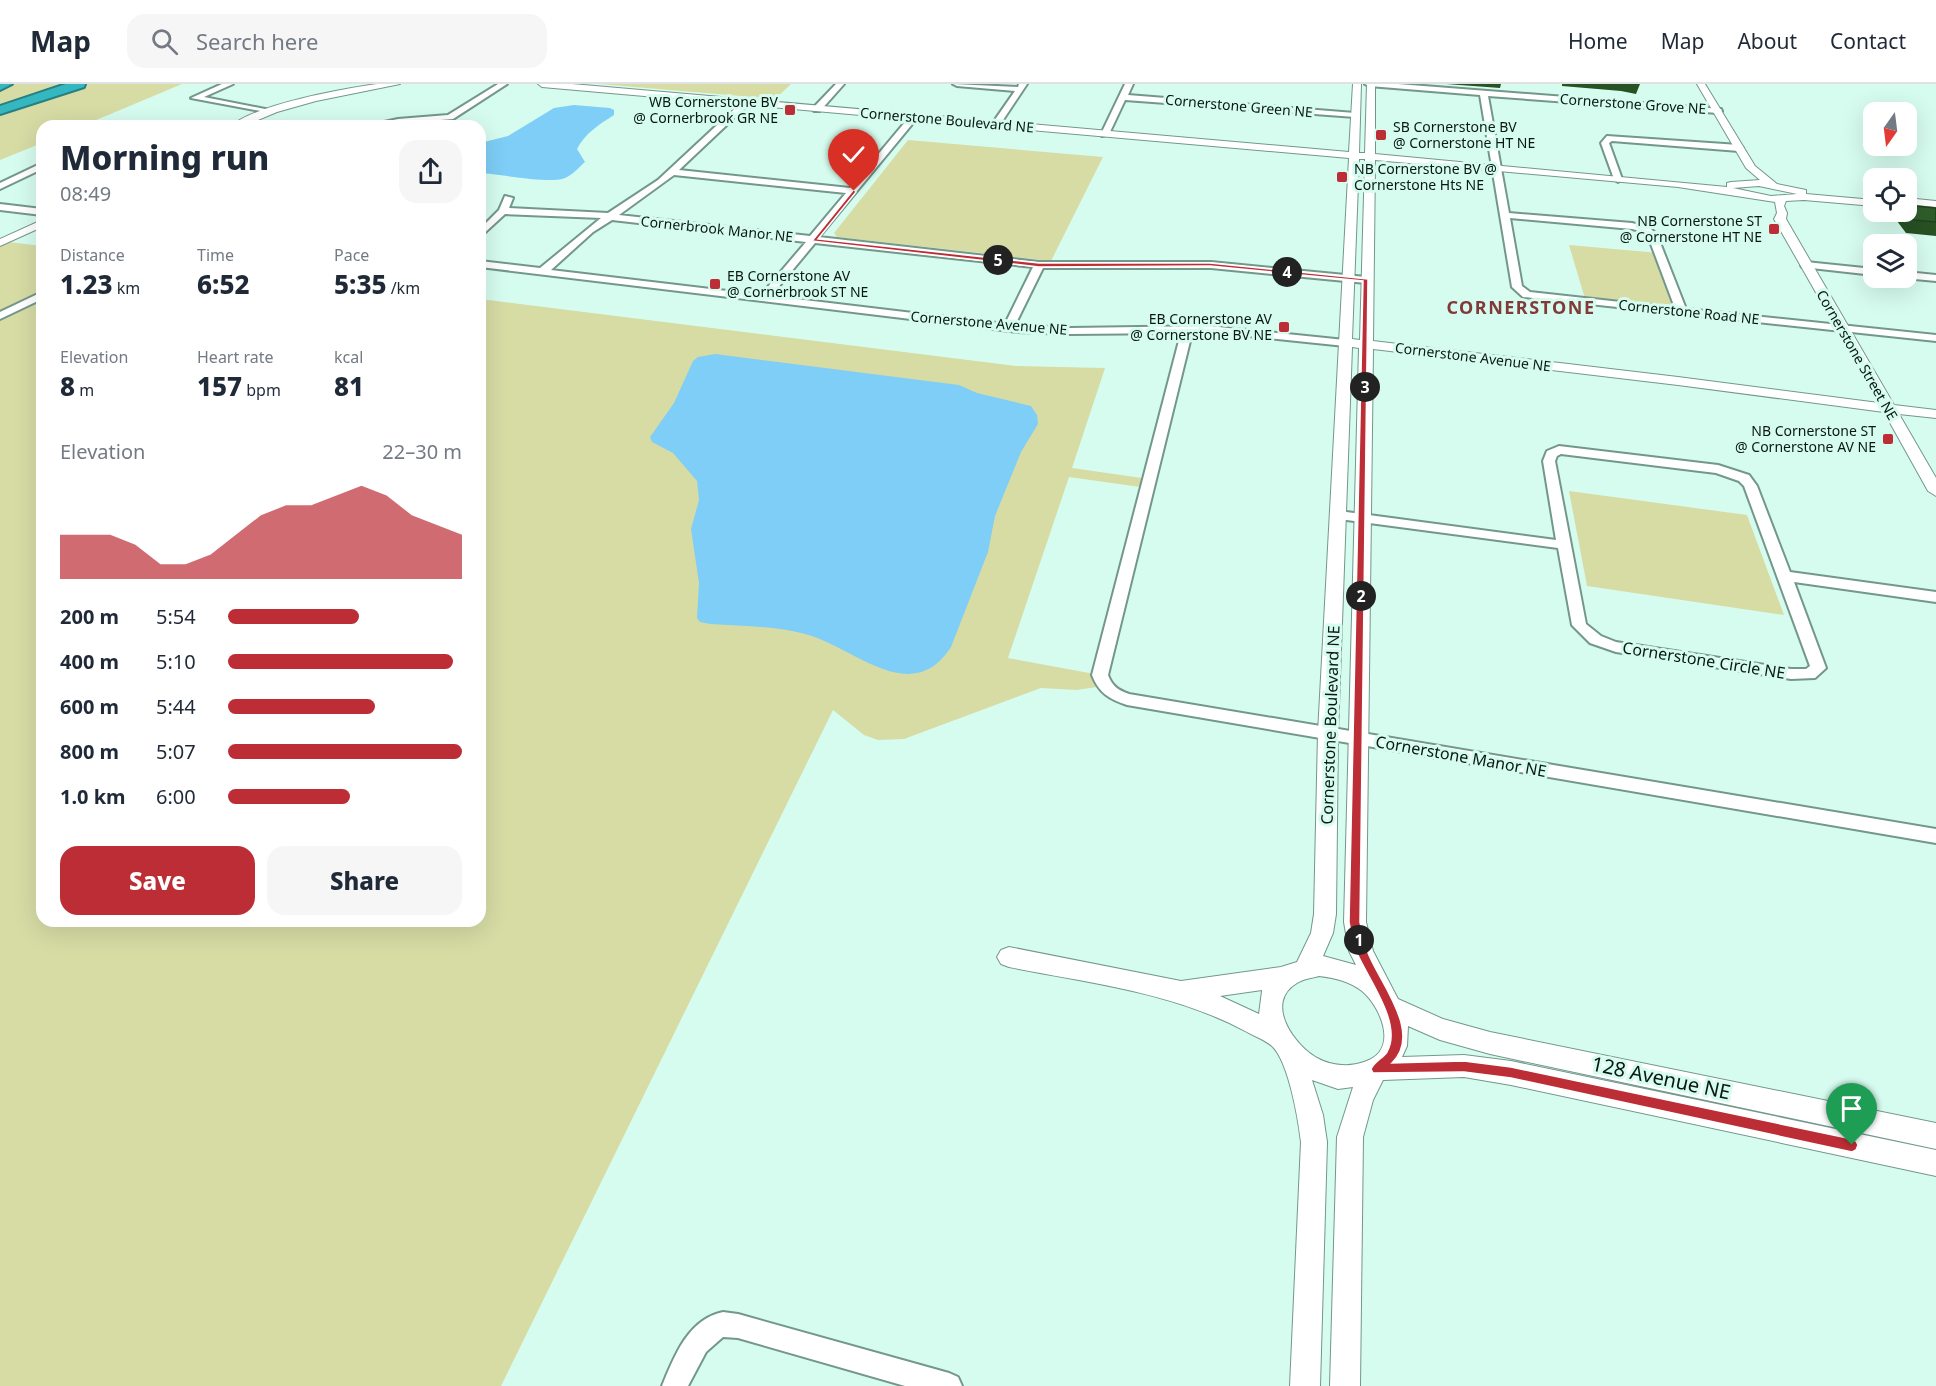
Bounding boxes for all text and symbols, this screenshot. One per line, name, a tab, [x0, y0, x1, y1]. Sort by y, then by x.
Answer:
search box	[127, 14, 547, 68]
text: Map	[30, 22, 91, 60]
icon: search	[148, 25, 181, 58]
text: Search here	[196, 26, 318, 56]
text: Home	[1568, 27, 1628, 55]
text: Map	[1661, 27, 1704, 55]
text: About	[1737, 27, 1797, 55]
text: Contact	[1830, 27, 1906, 55]
street label: Cornerstone Grove NE	[1559, 89, 1707, 118]
street label: Cornerstone Green NE	[1164, 90, 1314, 121]
place label: WB Cornerstone BV @ Cornerbrook GR NE	[633, 92, 779, 127]
street label: Cornerstone Boulevard NE	[859, 102, 1035, 137]
north arrow	[1863, 102, 1917, 156]
map controls	[1863, 102, 1917, 288]
marker: WB Cornerstone BV @ Cornerbrook GR NE	[783, 103, 797, 117]
place label: SB Cornerstone BV @ Cornerstone HT NE	[1393, 117, 1535, 152]
marker: SB Cornerstone BV @ Cornerstone HT NE	[1374, 128, 1388, 142]
pin	[828, 129, 879, 191]
text: Morning run	[60, 135, 269, 180]
icon: check	[837, 138, 870, 171]
button: share	[399, 140, 462, 203]
place label: NB Cornerstone BV @ Cornerstone Hts NE	[1354, 159, 1497, 194]
button: locate	[1863, 168, 1917, 222]
marker: NB Cornerstone BV @ Cornerstone Hts NE	[1335, 170, 1349, 184]
text: 08:49	[60, 180, 111, 207]
street label: Cornerbrook Manor NE	[640, 211, 794, 246]
place label: NB Cornerstone ST @ Cornerstone HT NE	[1620, 211, 1762, 246]
marker: NB Cornerstone ST @ Cornerstone HT NE	[1767, 222, 1781, 236]
button: layers	[1863, 234, 1917, 288]
text: Distance	[60, 244, 125, 266]
text: Time	[197, 244, 234, 266]
text: Pace	[334, 244, 369, 266]
pin: 5	[983, 245, 1013, 275]
text: 5	[993, 249, 1003, 271]
pin: 4	[1272, 257, 1302, 287]
text: 4	[1282, 261, 1292, 283]
text: 1.23	[60, 266, 113, 302]
text: 6:52	[197, 266, 250, 302]
text: 5:35	[334, 266, 387, 302]
place label: EB Cornerstone AV @ Cornerbrook ST NE	[727, 266, 868, 301]
text: km	[113, 277, 140, 299]
text: /km	[387, 277, 420, 299]
marker: EB Cornerstone AV @ Cornerbrook ST NE	[708, 277, 722, 291]
street label: Cornerstone Street NE	[1812, 286, 1902, 423]
district label: CORNERSTONE	[1446, 295, 1596, 319]
street label: Cornerstone Road NE	[1618, 295, 1760, 328]
street label: Cornerstone Avenue NE	[910, 306, 1068, 339]
place label: EB Cornerstone AV @ Cornerstone BV NE	[1130, 309, 1273, 344]
marker: EB Cornerstone AV @ Cornerstone BV NE	[1277, 320, 1291, 334]
street label: Cornerstone Avenue NE	[1394, 338, 1552, 376]
text: Elevation	[60, 346, 128, 368]
text: Heart rate	[197, 346, 273, 368]
text: kcal	[334, 346, 363, 368]
text: 8	[60, 368, 75, 404]
text: 157	[197, 368, 242, 404]
text: 81	[334, 368, 364, 404]
pin: 3	[1350, 372, 1380, 402]
text: 3	[1360, 376, 1370, 398]
text: m	[75, 379, 94, 401]
text: bpm	[242, 379, 281, 401]
place label: NB Cornerstone ST @ Cornerstone AV NE	[1735, 421, 1876, 456]
marker: NB Cornerstone ST @ Cornerstone AV NE	[1881, 432, 1895, 446]
text: Elevation	[60, 438, 145, 465]
text: 22–30 m	[382, 438, 462, 465]
pin: 2	[1346, 581, 1376, 611]
text: 2	[1356, 585, 1366, 607]
text: 200 m	[60, 603, 119, 630]
text: 5:54	[156, 603, 196, 630]
street label: Cornerstone Boulevard NE	[1316, 625, 1344, 825]
street label: Cornerstone Circle NE	[1621, 636, 1787, 684]
text: 400 m	[60, 648, 119, 675]
text: 5:10	[156, 648, 196, 675]
text: 600 m	[60, 693, 119, 720]
text: 5:44	[156, 693, 196, 720]
street label: Cornerstone Manor NE	[1374, 730, 1548, 782]
text: 800 m	[60, 738, 119, 765]
text: 5:07	[156, 738, 196, 765]
text: 1.0 km	[60, 783, 126, 810]
text: 6:00	[156, 783, 196, 810]
button: Save	[60, 846, 255, 915]
button: Share	[267, 846, 462, 915]
pin: 1	[1344, 925, 1374, 955]
text: 1	[1354, 929, 1364, 951]
street label: 128 Avenue NE	[1589, 1050, 1733, 1105]
pin	[1826, 1083, 1877, 1145]
icon: arrive	[1835, 1092, 1868, 1125]

